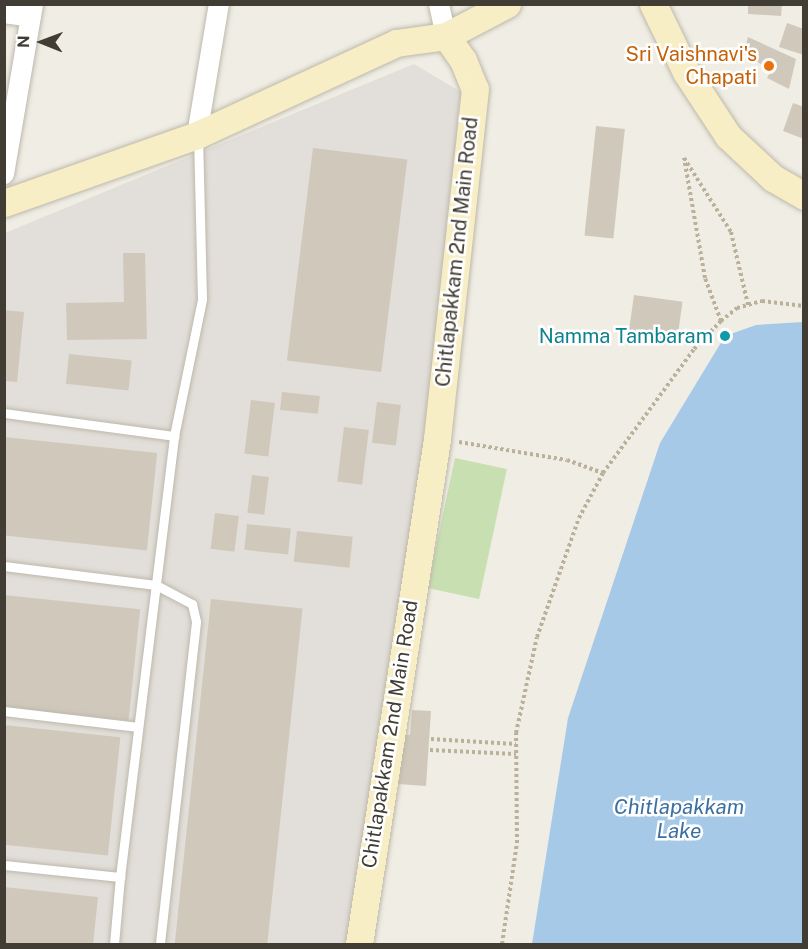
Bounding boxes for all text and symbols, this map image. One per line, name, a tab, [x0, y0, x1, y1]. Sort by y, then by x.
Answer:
north arrow	[12, 12, 72, 72]
text: N	[14, 35, 33, 48]
place label: Sri Vaishnavi's Chapati	[625, 42, 757, 89]
marker: Sri Vaishnavi's Chapati	[762, 59, 776, 73]
street label: Chitlapakkam 2nd Main Road	[431, 116, 483, 388]
place label: Namma Tambaram	[539, 324, 713, 348]
marker: Namma Tambaram	[718, 329, 732, 343]
street label: Chitlapakkam 2nd Main Road	[357, 598, 423, 870]
water label: Chitlapakkam Lake	[614, 794, 744, 844]

